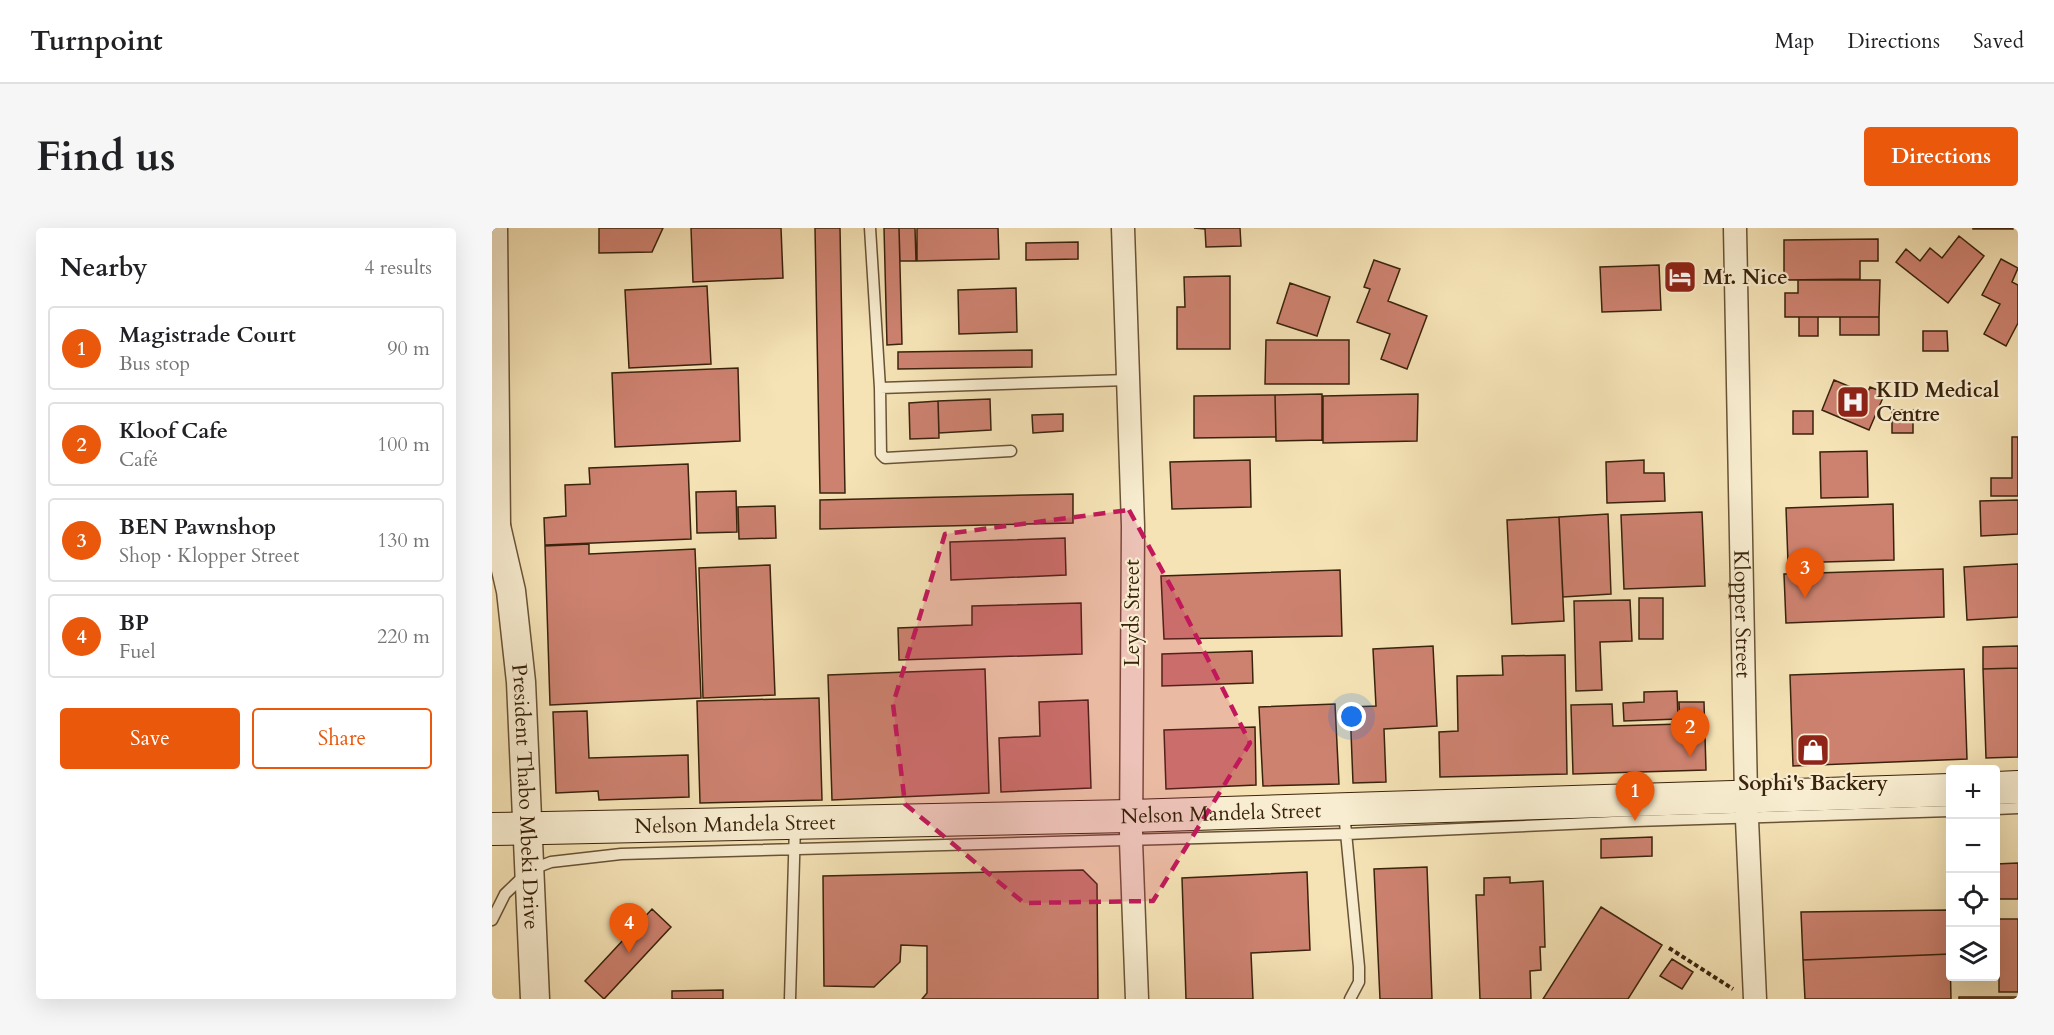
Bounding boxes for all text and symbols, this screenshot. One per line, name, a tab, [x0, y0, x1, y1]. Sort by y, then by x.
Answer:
text: Turnpoint	[30, 22, 163, 60]
text: Map	[1774, 27, 1814, 56]
text: Directions	[1847, 27, 1940, 56]
text: Saved	[1973, 27, 2024, 56]
button: Directions	[1864, 127, 2018, 186]
text: Find us	[36, 128, 176, 185]
text: Nearby	[60, 250, 148, 285]
text: 4 results	[364, 254, 432, 281]
hotel icon: Mr. Nice	[1662, 259, 1698, 295]
place label: Mr. Nice	[1703, 263, 1788, 292]
text: Magistrade Court	[119, 320, 296, 350]
text: 1	[76, 335, 87, 362]
text: 90 m	[387, 335, 430, 362]
text: Bus stop	[119, 350, 190, 377]
place label: KID Medical Centre	[1876, 376, 1999, 429]
hospital icon: KID Medical Centre	[1835, 384, 1871, 420]
text: Kloof Cafe	[119, 416, 228, 446]
text: 2	[76, 431, 87, 458]
text: 100 m	[377, 431, 430, 458]
text: Café	[119, 446, 158, 473]
text: BEN Pawnshop	[119, 512, 276, 542]
text: 3	[76, 527, 87, 554]
text: 130 m	[377, 527, 430, 554]
text: Shop · Klopper Street	[119, 542, 299, 569]
pin: 3	[1786, 548, 1824, 598]
street label: Klopper Street	[1726, 550, 1758, 679]
street label: Leyds Street	[1118, 559, 1147, 667]
text: BP	[119, 608, 149, 638]
text: 4	[76, 623, 87, 650]
text: 220 m	[377, 623, 430, 650]
text: Fuel	[119, 638, 156, 665]
street label: President Thabo Mbeki Drive	[504, 662, 546, 930]
your location	[1337, 702, 1366, 731]
button: Save	[60, 708, 240, 769]
button: Share	[252, 708, 432, 769]
pin: 2	[1670, 708, 1710, 757]
shop icon: Sophi's Backery	[1795, 732, 1831, 768]
map controls	[1946, 765, 2000, 981]
button: +	[1946, 765, 2000, 819]
place label: Sophi's Backery	[1738, 769, 1888, 798]
pin: 1	[1616, 772, 1654, 821]
street label: Nelson Mandela Street	[1120, 796, 1322, 831]
street label: Nelson Mandela Street	[634, 808, 836, 841]
button: −	[1946, 819, 2000, 873]
button: locate	[1946, 873, 2000, 927]
pin: 4	[610, 904, 648, 953]
button: layers	[1946, 927, 2000, 981]

